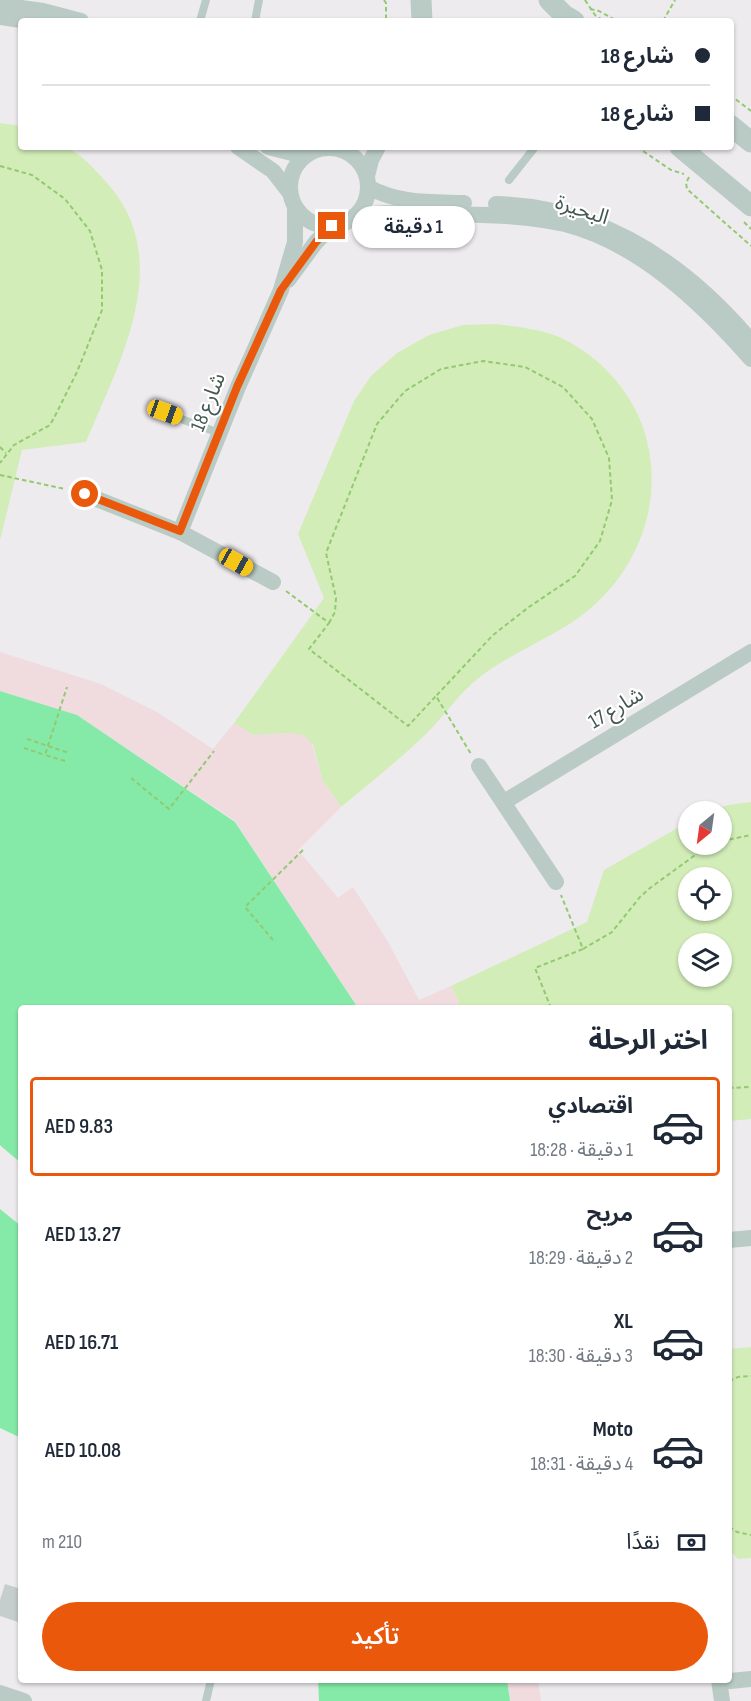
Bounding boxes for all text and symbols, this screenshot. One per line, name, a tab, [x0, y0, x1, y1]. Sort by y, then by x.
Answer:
text: شارع 18	[601, 43, 674, 70]
text: شارع 18	[601, 101, 674, 128]
street label: البحيرة	[552, 190, 612, 230]
callout: 1 دقيقة	[353, 205, 476, 247]
route end	[318, 212, 345, 239]
text: 1 دقيقة	[384, 215, 443, 239]
street label: شارع 18	[185, 369, 233, 436]
car	[145, 397, 185, 427]
route start	[71, 480, 98, 507]
car	[216, 545, 256, 579]
street label: شارع 17	[584, 682, 649, 736]
north arrow	[678, 801, 732, 855]
map controls	[678, 801, 732, 987]
button: locate	[678, 867, 732, 921]
button: layers	[678, 933, 732, 987]
text: اختر الرحلة	[588, 1025, 708, 1057]
text: اقتصادي	[548, 1093, 633, 1120]
icon: car	[651, 1100, 705, 1154]
text: AED 9.83	[45, 1113, 113, 1140]
text: 1 دقيقة · 18:28	[530, 1138, 633, 1162]
text: مريح	[587, 1201, 633, 1228]
icon: car	[651, 1208, 705, 1262]
text: AED 13.27	[45, 1221, 121, 1248]
text: 2 دقيقة · 18:29	[529, 1246, 633, 1270]
text: XL	[614, 1308, 633, 1335]
icon: car	[651, 1316, 705, 1370]
text: AED 16.71	[45, 1329, 118, 1356]
text: 3 دقيقة · 18:30	[529, 1344, 633, 1368]
text: Moto	[593, 1416, 633, 1443]
icon: car	[651, 1424, 705, 1478]
text: AED 10.08	[45, 1437, 121, 1464]
text: 4 دقيقة · 18:31	[531, 1452, 633, 1476]
icon: cash	[675, 1526, 708, 1559]
text: نقدًا	[626, 1529, 660, 1556]
text: 210 m	[42, 1530, 82, 1554]
button: تأكيد	[42, 1602, 708, 1671]

